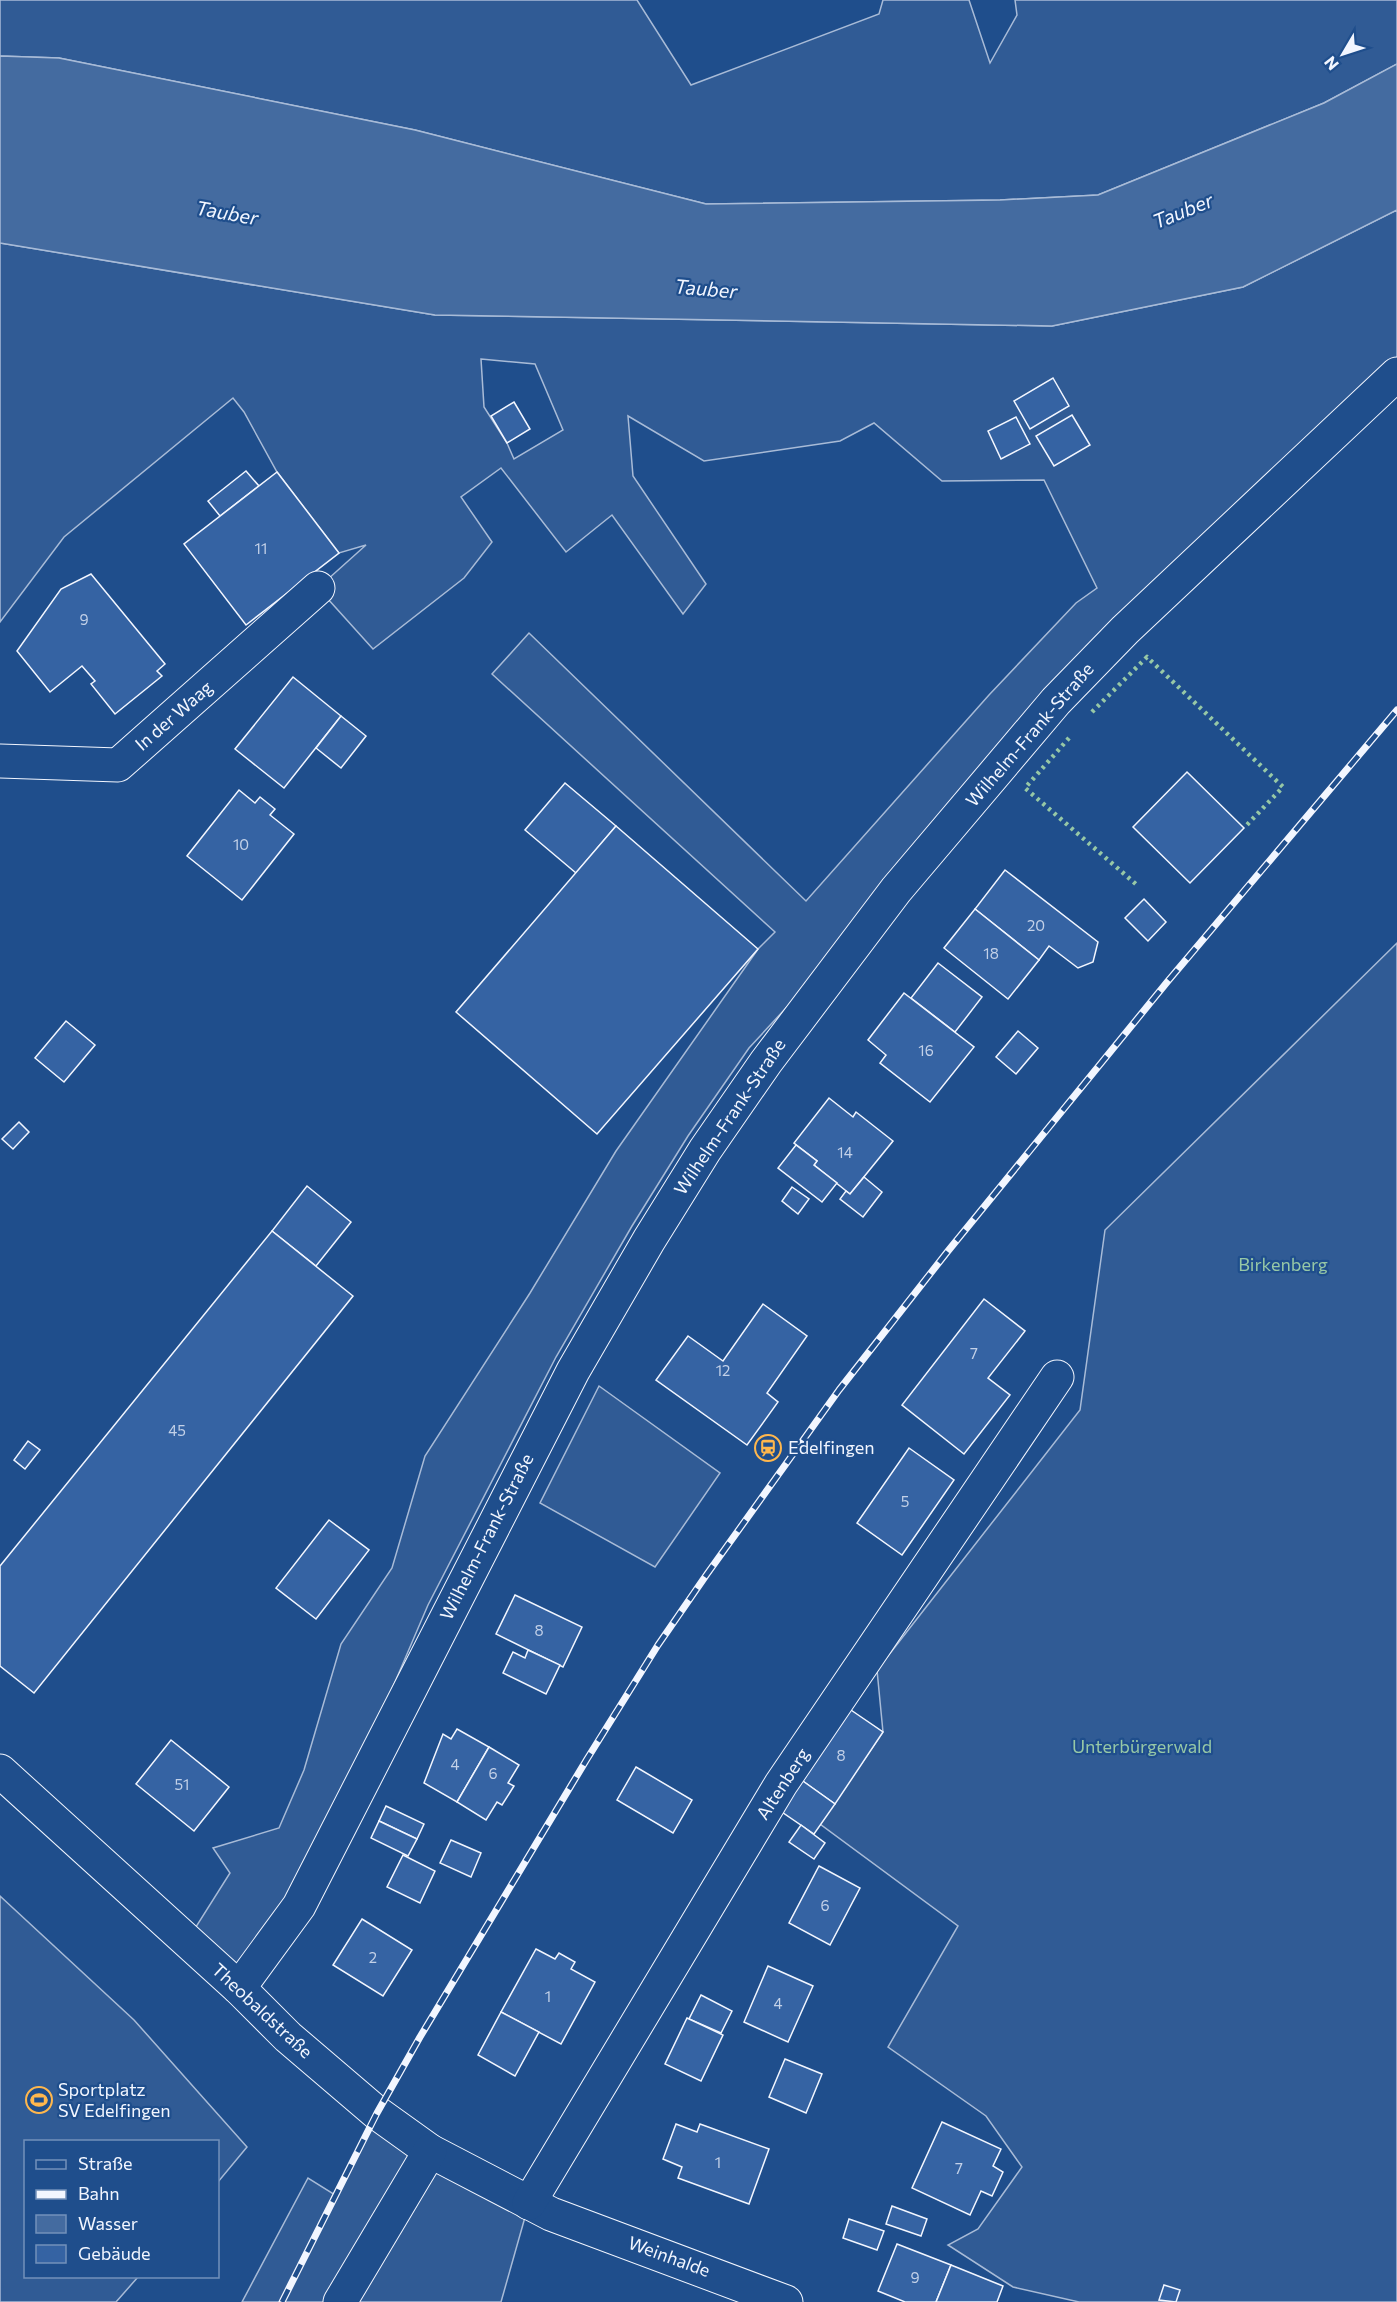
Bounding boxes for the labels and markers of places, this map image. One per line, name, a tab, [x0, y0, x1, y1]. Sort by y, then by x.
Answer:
station icon: Edelfingen	[753, 1433, 783, 1463]
place label: Edelfingen	[788, 1436, 875, 1458]
place label: Sportplatz SV Edelfingen	[58, 2078, 171, 2121]
sports icon: Sportplatz SV Edelfingen	[24, 2085, 54, 2115]

